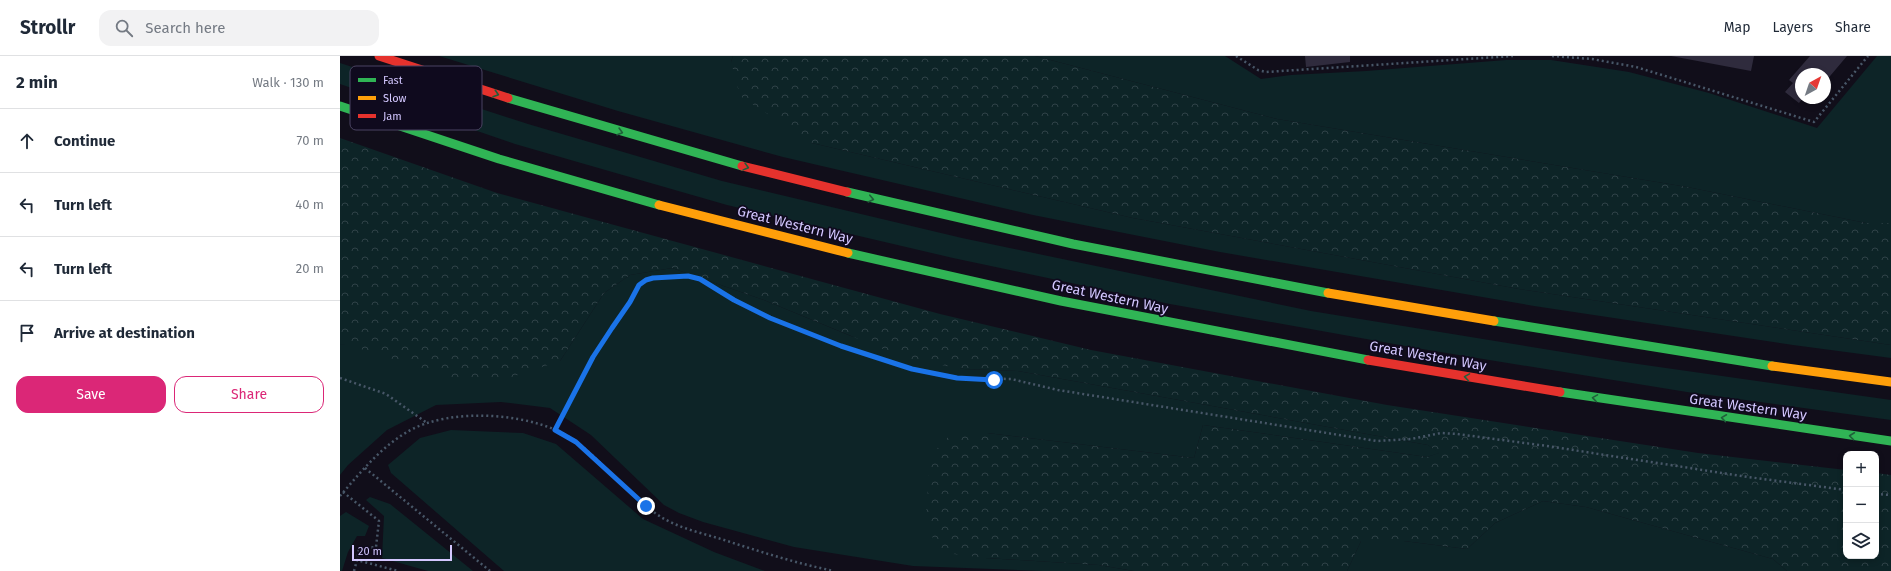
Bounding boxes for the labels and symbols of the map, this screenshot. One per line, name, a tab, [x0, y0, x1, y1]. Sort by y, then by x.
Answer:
legend	[350, 66, 482, 130]
north arrow	[1795, 68, 1831, 104]
text: Fast	[383, 74, 403, 87]
one-way arrow	[492, 89, 499, 98]
text: Slow	[383, 92, 407, 105]
text: Jam	[383, 110, 402, 123]
one-way arrow	[616, 127, 623, 136]
one-way arrow	[742, 162, 749, 171]
one-way arrow	[868, 194, 875, 203]
street label: Great Western Way	[735, 202, 855, 248]
street label: Great Western Way	[1050, 276, 1170, 318]
street label: Great Western Way	[1368, 337, 1488, 375]
route start	[985, 371, 1003, 389]
one-way arrow	[1464, 373, 1470, 382]
street label: Great Western Way	[1688, 390, 1808, 424]
one-way arrow	[1592, 394, 1598, 402]
one-way arrow	[1721, 414, 1727, 423]
one-way arrow	[1849, 432, 1855, 441]
route end	[637, 497, 655, 515]
scale bar	[352, 543, 452, 562]

